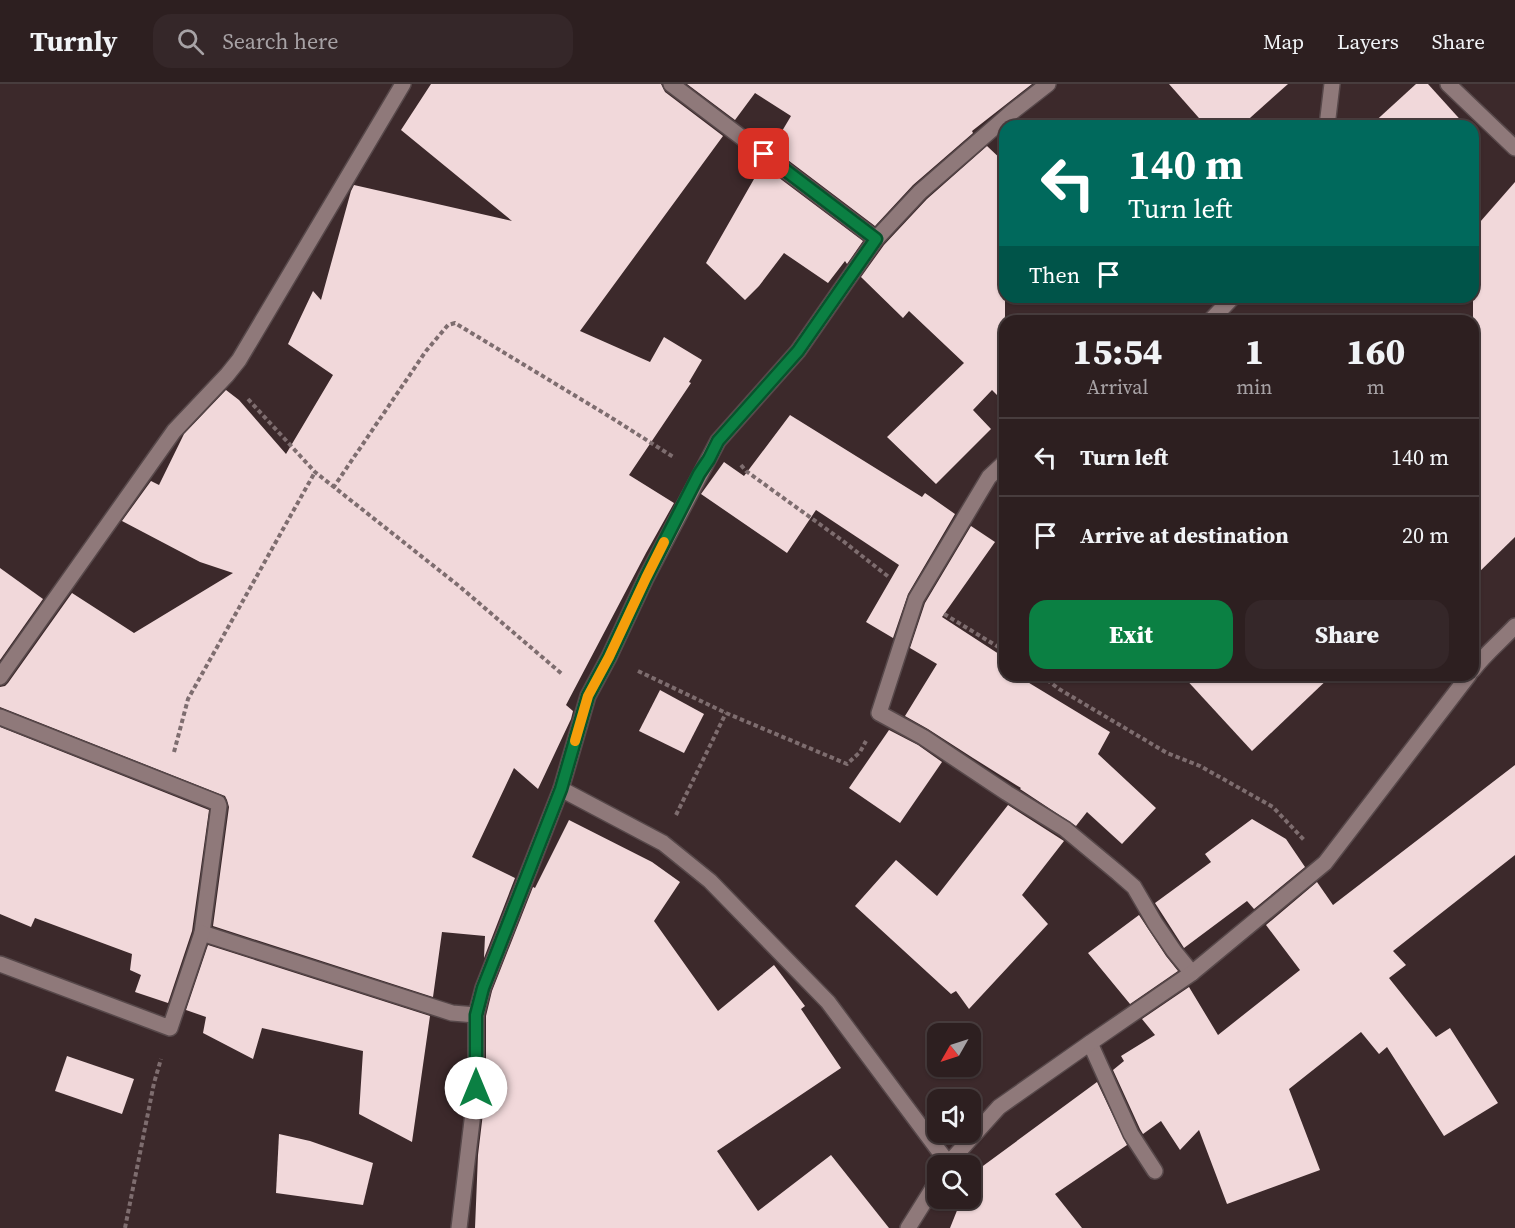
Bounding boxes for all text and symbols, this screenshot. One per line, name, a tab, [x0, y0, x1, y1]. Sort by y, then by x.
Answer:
search box	[153, 14, 573, 68]
text: Turnly	[30, 22, 117, 60]
icon: search	[174, 25, 207, 58]
text: Search here	[222, 26, 338, 56]
text: Map	[1263, 27, 1304, 56]
text: Layers	[1337, 27, 1399, 56]
text: Share	[1432, 27, 1485, 56]
pin	[738, 128, 789, 179]
text: 140 m	[1128, 135, 1243, 193]
icon: arrive	[747, 137, 780, 170]
icon: left	[1029, 144, 1107, 222]
text: Turn left	[1128, 190, 1232, 227]
icon: arrive	[1092, 258, 1125, 291]
text: Then	[1029, 260, 1080, 290]
text: 15:54	[1073, 327, 1163, 376]
text: 1	[1244, 327, 1264, 376]
text: 160	[1346, 327, 1405, 376]
text: Arrival	[1087, 373, 1149, 401]
text: min	[1236, 373, 1272, 401]
text: m	[1367, 373, 1385, 401]
icon: left	[1029, 441, 1062, 474]
text: Turn left	[1080, 442, 1168, 472]
text: 140 m	[1391, 442, 1449, 472]
icon: arrive	[1029, 519, 1062, 552]
text: Arrive at destination	[1080, 520, 1289, 550]
text: 20 m	[1402, 520, 1449, 550]
button: Exit	[1029, 600, 1233, 669]
button: Share	[1245, 600, 1449, 669]
north arrow	[927, 1023, 981, 1077]
map controls	[927, 1023, 981, 1209]
position arrow	[444, 1056, 508, 1120]
button: sound	[927, 1089, 981, 1143]
button: search	[927, 1155, 981, 1209]

